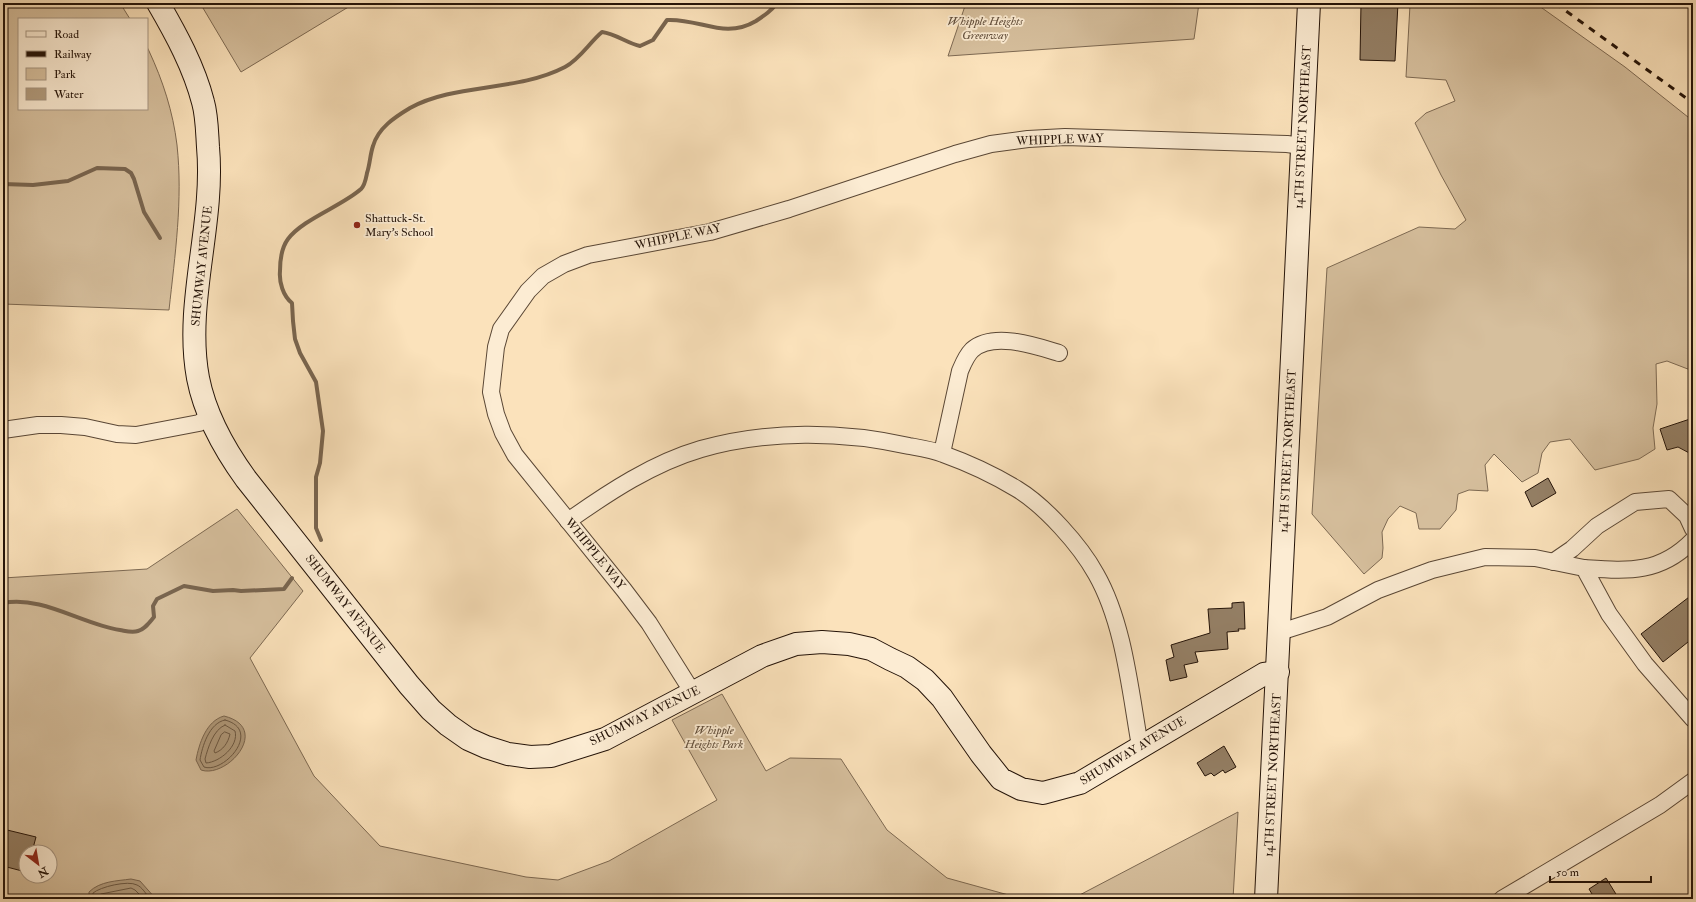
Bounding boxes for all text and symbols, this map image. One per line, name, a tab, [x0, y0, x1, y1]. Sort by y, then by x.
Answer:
park label: Whipple Heights Greenway	[947, 14, 1024, 43]
legend	[18, 18, 148, 110]
text: Road	[54, 27, 79, 42]
street label: 14TH STREET NORTHEAST	[1291, 45, 1315, 209]
text: Railway	[54, 47, 92, 62]
text: Park	[54, 67, 76, 82]
text: Water	[53, 87, 84, 102]
street label: WHIPPLE WAY	[1015, 131, 1105, 149]
street label: SHUMWAY AVENUE	[188, 205, 216, 327]
place label: Shattuck-St. Mary’s School	[365, 211, 433, 240]
marker: Shattuck-St. Mary’s School	[352, 220, 362, 230]
street label: WHIPPLE WAY	[633, 220, 723, 254]
street label: 14TH STREET NORTHEAST	[1276, 369, 1300, 533]
street label: WHIPPLE WAY	[561, 514, 629, 593]
street label: SHUMWAY AVENUE	[302, 552, 388, 657]
street label: SHUMWAY AVENUE	[587, 683, 703, 749]
street label: 14TH STREET NORTHEAST	[1261, 693, 1285, 857]
street label: SHUMWAY AVENUE	[1077, 713, 1189, 789]
park label: Whipple Heights Park	[684, 723, 743, 752]
north arrow	[18, 844, 58, 884]
scale bar	[1550, 858, 1651, 884]
text: N	[34, 864, 51, 881]
text: 50 m	[1556, 865, 1580, 880]

